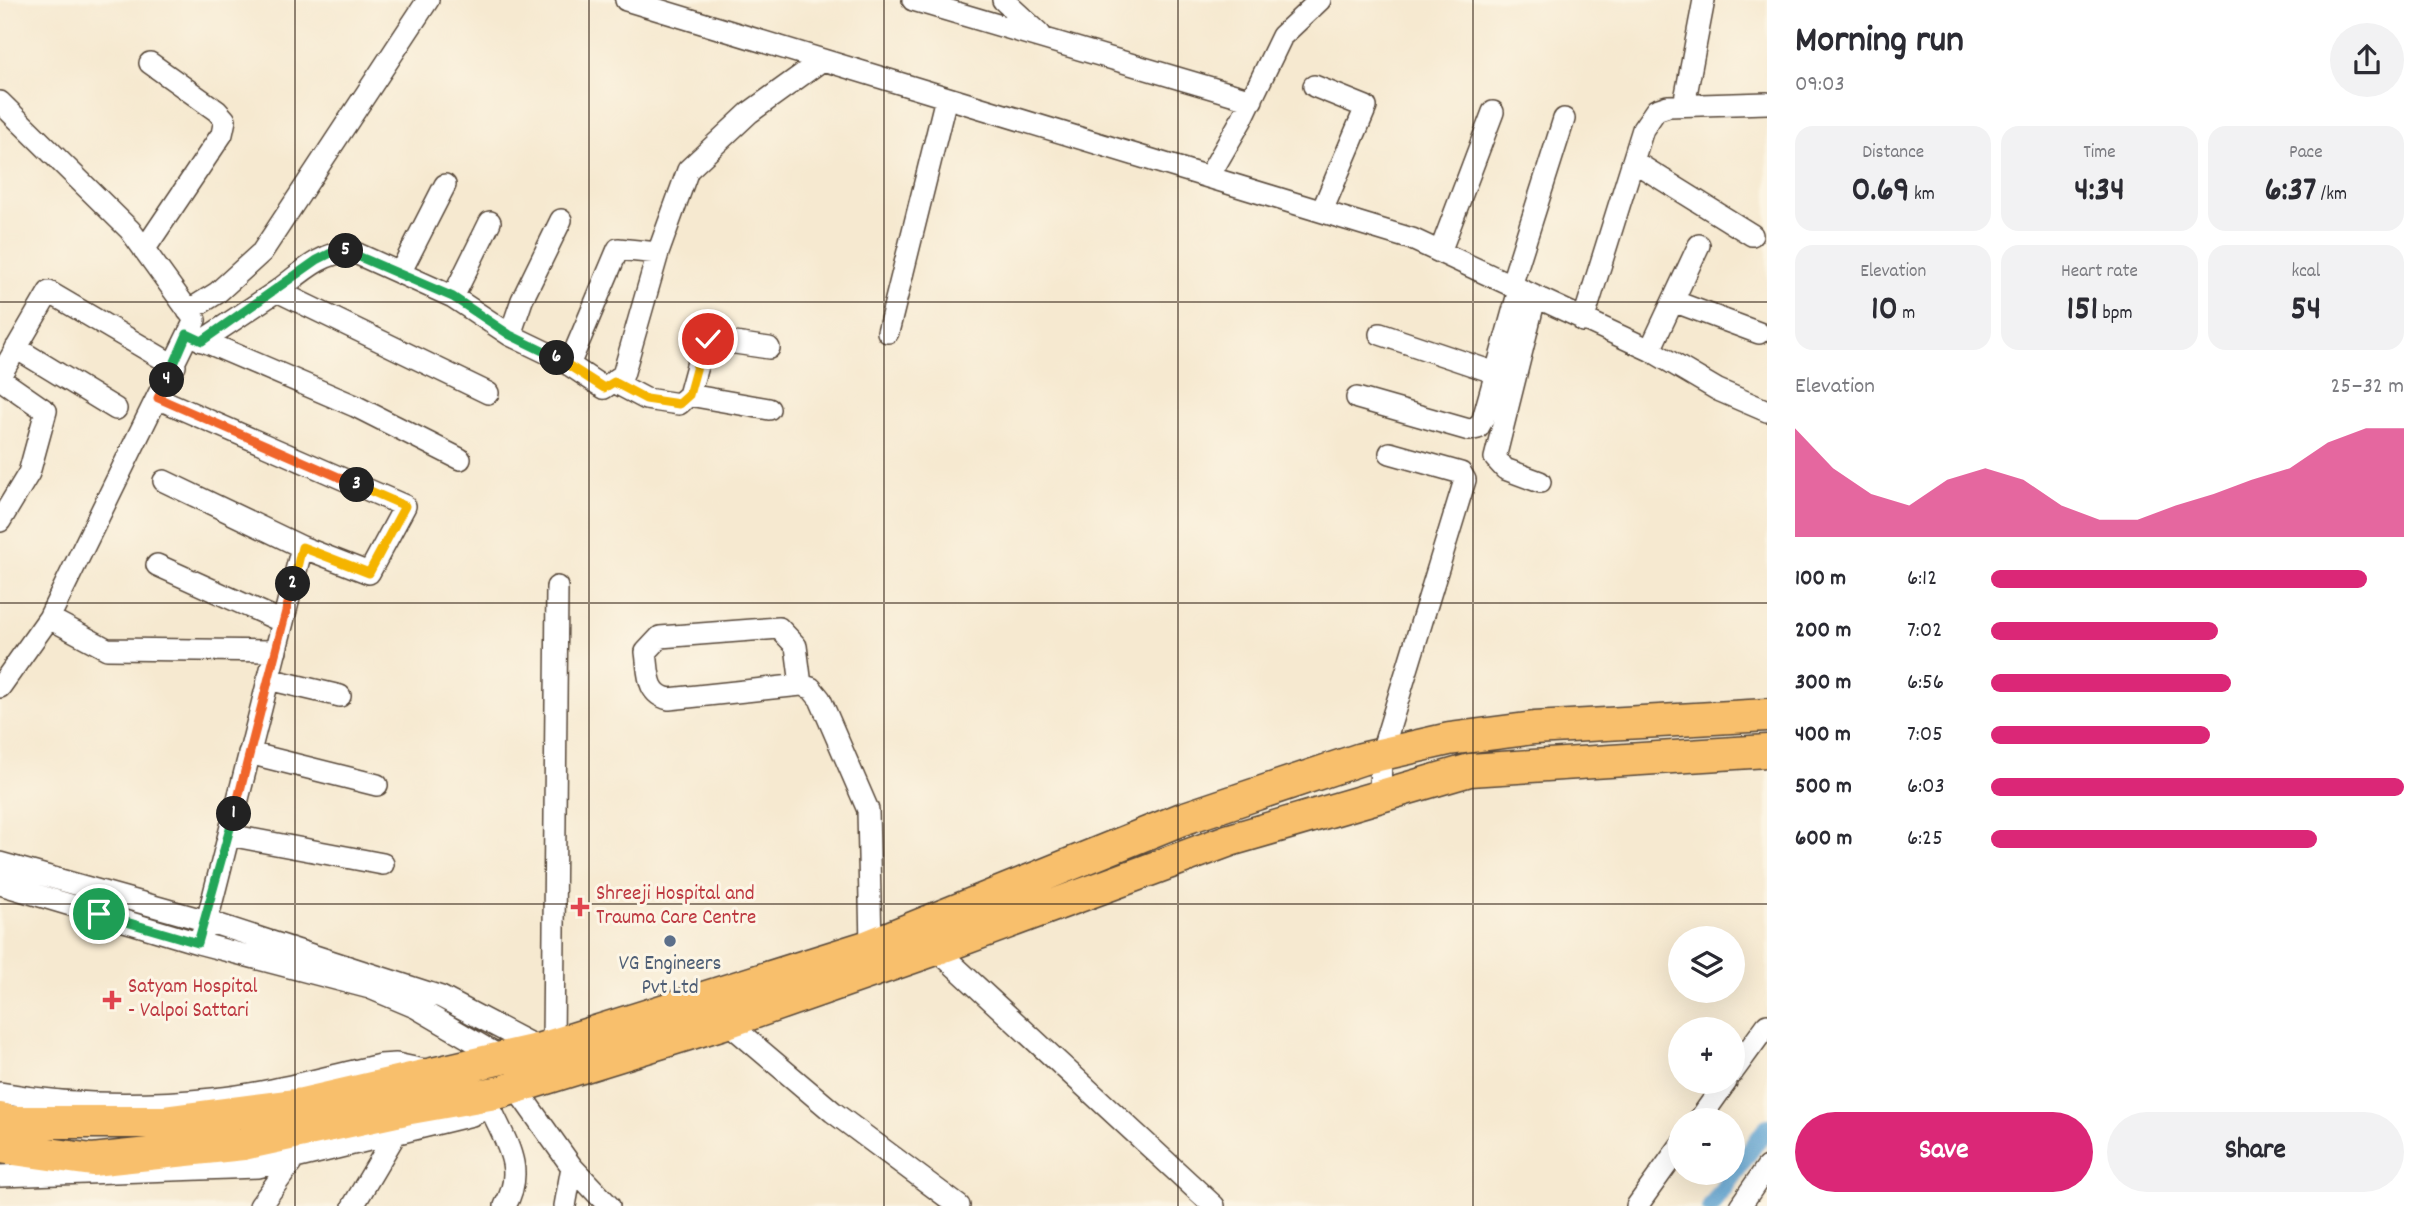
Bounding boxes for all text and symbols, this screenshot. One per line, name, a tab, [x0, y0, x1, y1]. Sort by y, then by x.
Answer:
text: Morning run	[1795, 15, 1964, 70]
button: share	[2330, 23, 2404, 97]
text: 09:03	[1795, 69, 1845, 102]
text: Distance	[1862, 140, 1924, 167]
text: Time	[2083, 140, 2116, 167]
text: Pace	[2289, 140, 2323, 167]
text: 0.69	[1852, 167, 1910, 217]
text: 4:34	[2074, 167, 2125, 217]
text: 6:37	[2265, 167, 2316, 217]
text: km	[1910, 182, 1935, 209]
text: /km	[2316, 182, 2347, 209]
pin: 5	[328, 233, 364, 268]
text: 5	[341, 237, 350, 264]
text: Elevation	[1860, 259, 1926, 286]
text: Heart rate	[2061, 259, 2138, 286]
text: kcal	[2291, 259, 2320, 286]
text: 10	[1871, 286, 1898, 336]
text: 151	[2067, 286, 2098, 336]
text: 54	[2290, 286, 2321, 336]
text: m	[1898, 301, 1915, 328]
text: bpm	[2098, 301, 2132, 328]
pin	[678, 309, 738, 369]
icon: check	[689, 320, 727, 358]
pin: 6	[540, 340, 574, 376]
text: 6	[552, 344, 561, 371]
pin: 4	[150, 362, 184, 398]
text: 4	[163, 366, 170, 393]
text: Elevation	[1795, 371, 1875, 404]
text: 25–32 m	[2331, 371, 2404, 404]
pin: 3	[340, 468, 374, 503]
text: 3	[352, 471, 361, 498]
text: 100 m	[1795, 563, 1846, 596]
text: 6:12	[1907, 563, 1937, 596]
pin: 2	[276, 566, 310, 602]
text: 2	[288, 570, 297, 597]
text: 200 m	[1795, 615, 1851, 648]
text: 7:02	[1907, 615, 1942, 648]
text: 300 m	[1795, 667, 1851, 700]
text: 6:56	[1907, 667, 1944, 700]
text: 400 m	[1795, 719, 1851, 752]
text: 7:05	[1907, 719, 1943, 752]
text: 500 m	[1795, 771, 1852, 804]
text: 6:03	[1907, 771, 1945, 804]
pin: 1	[216, 796, 252, 832]
text: 1	[231, 800, 236, 827]
text: 600 m	[1795, 823, 1852, 856]
text: 6:25	[1907, 823, 1943, 856]
place label: Shreeji Hospital and Trauma Care Centre	[596, 880, 756, 934]
pin	[69, 884, 129, 944]
icon: arrive	[80, 895, 118, 933]
marker: Shreeji Hospital and Trauma Care Centre	[570, 897, 590, 917]
map controls	[1668, 926, 1745, 1185]
button: layers	[1668, 926, 1745, 1003]
marker: VG Engineers Pvt Ltd	[662, 933, 678, 949]
place label: VG Engineers Pvt Ltd	[619, 950, 721, 1004]
place label: Satyam Hospital - Valpoi Sattari	[128, 973, 258, 1027]
marker: Satyam Hospital - Valpoi Sattari	[102, 990, 122, 1010]
button: +	[1668, 1017, 1745, 1094]
button: −	[1668, 1108, 1745, 1185]
button: Save	[1795, 1112, 2093, 1192]
button: Share	[2107, 1112, 2404, 1192]

